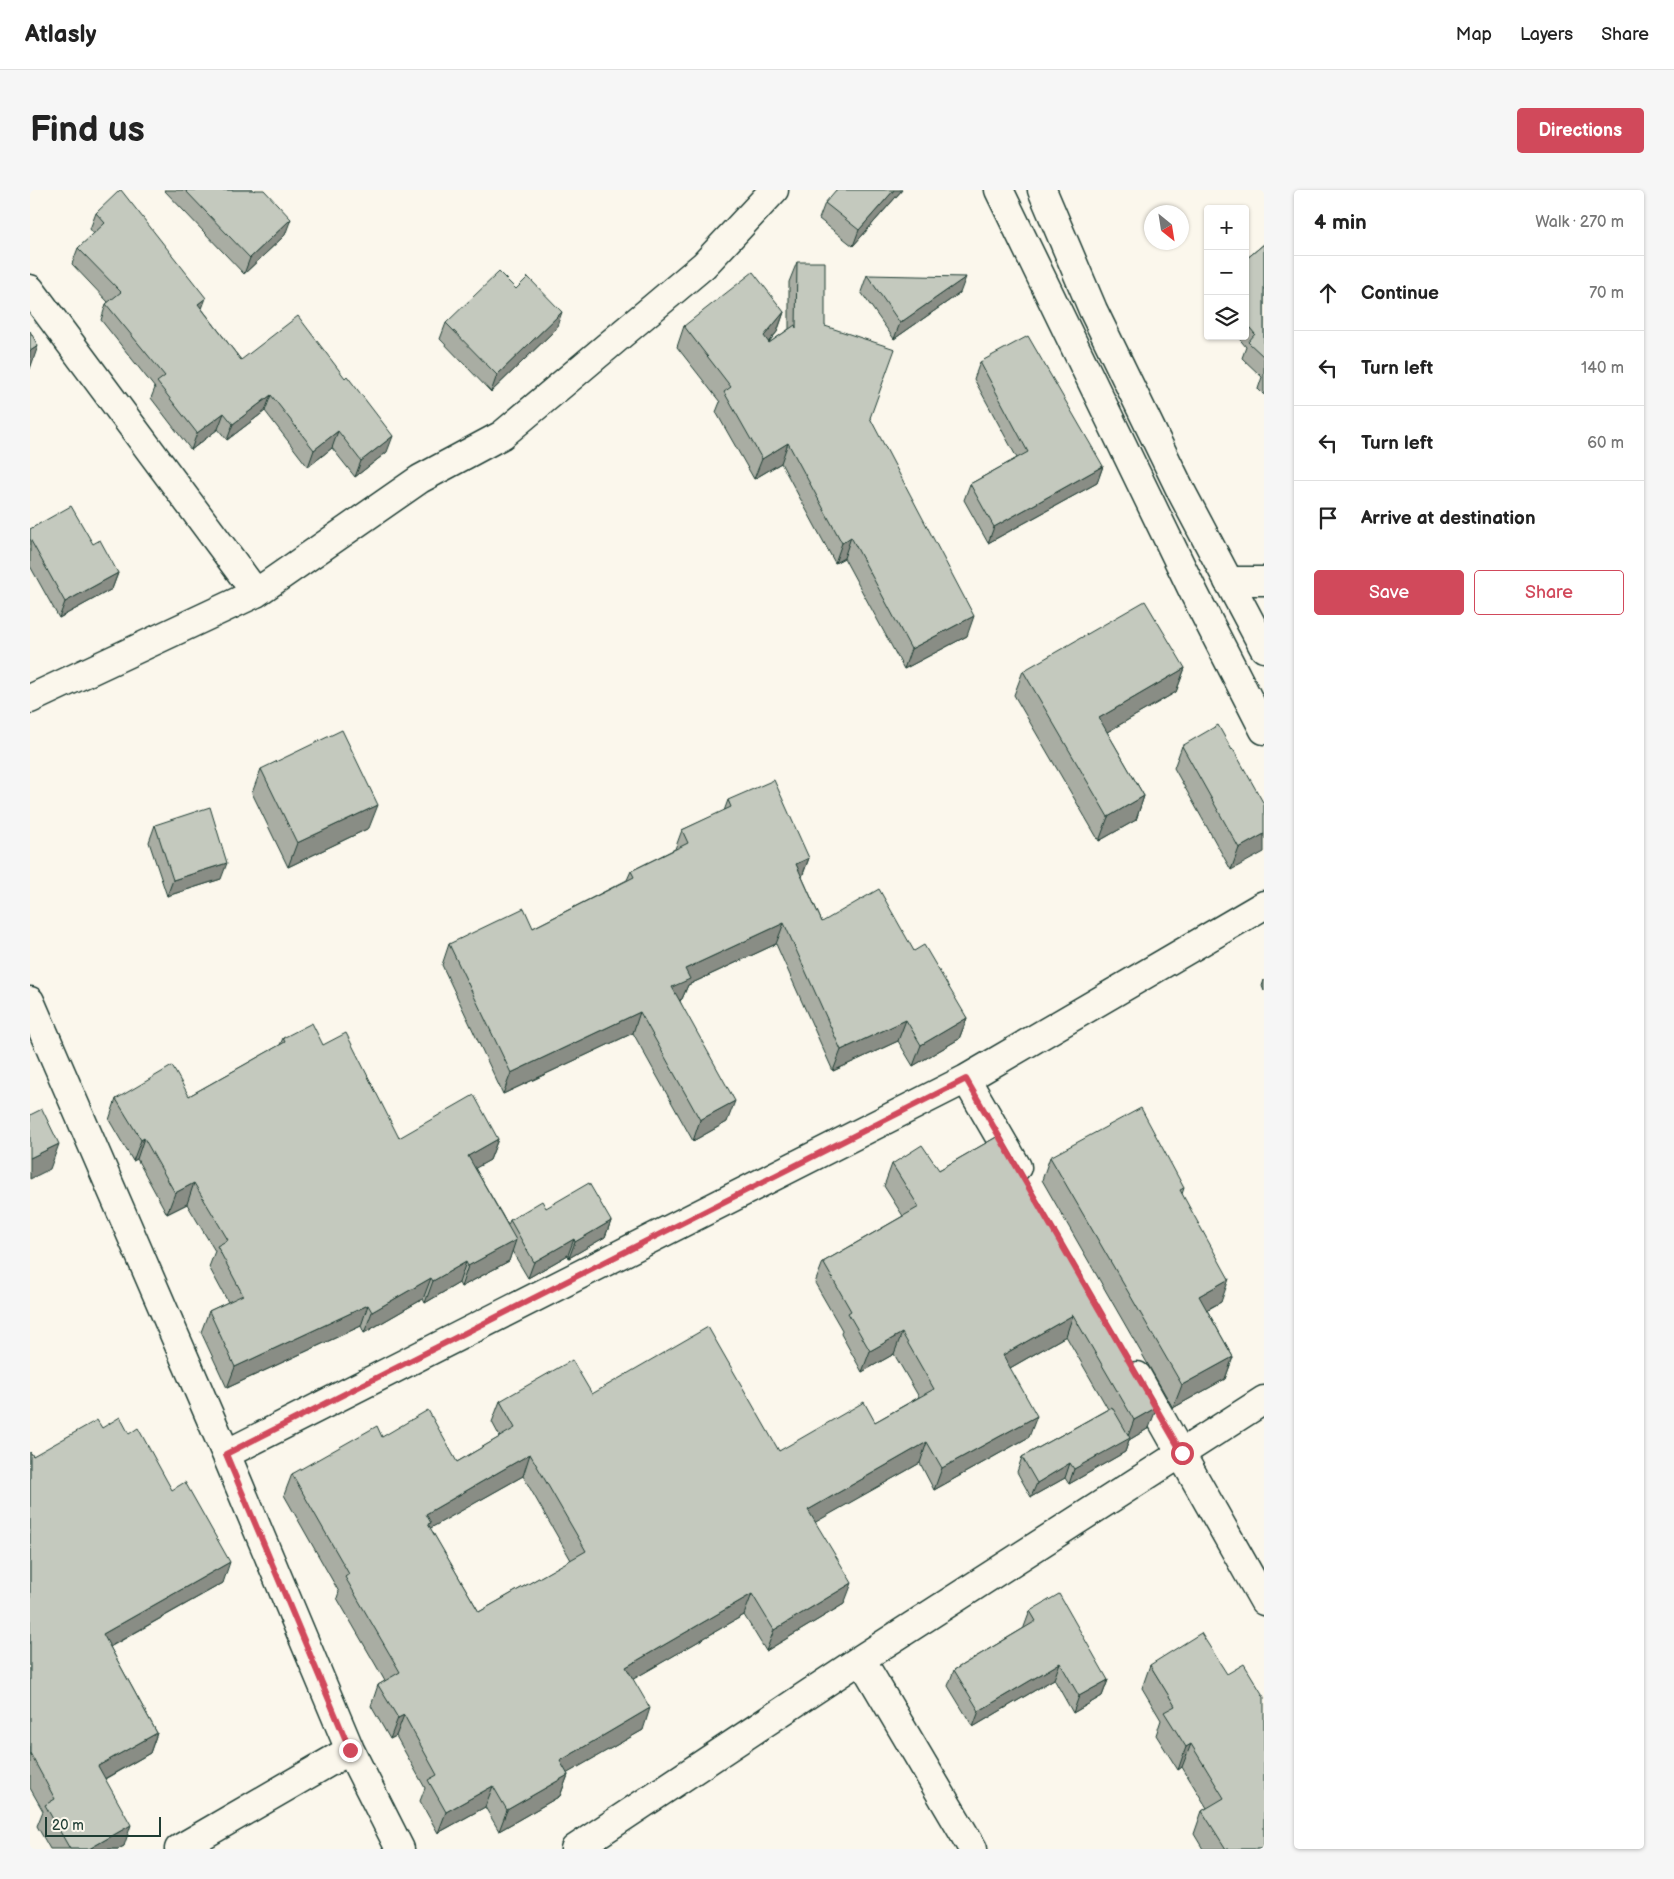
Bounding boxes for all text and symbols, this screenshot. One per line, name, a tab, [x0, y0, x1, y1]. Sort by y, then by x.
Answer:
text: Atlasly	[25, 20, 96, 49]
text: Map	[1456, 24, 1492, 45]
text: Layers	[1520, 24, 1573, 45]
text: Share	[1601, 24, 1649, 45]
button: Directions	[1517, 108, 1644, 153]
text: Find us	[30, 109, 145, 152]
north arrow	[1144, 205, 1189, 250]
map controls	[1204, 205, 1249, 340]
button: +	[1204, 205, 1249, 250]
text: 4 min	[1314, 210, 1367, 235]
text: Walk · 270 m	[1535, 213, 1624, 232]
button: −	[1204, 250, 1249, 295]
icon: ahead	[1314, 279, 1342, 307]
text: Continue	[1361, 282, 1439, 305]
text: 70 m	[1589, 284, 1624, 303]
button: layers	[1204, 295, 1249, 340]
icon: left	[1314, 354, 1342, 382]
text: Turn left	[1361, 357, 1433, 380]
text: 140 m	[1581, 359, 1624, 378]
icon: left	[1314, 429, 1342, 457]
text: Turn left	[1361, 432, 1433, 455]
text: 60 m	[1587, 434, 1624, 453]
icon: arrive	[1314, 504, 1342, 532]
text: Arrive at destination	[1361, 507, 1536, 530]
button: Save	[1314, 570, 1464, 615]
button: Share	[1474, 570, 1624, 615]
route start	[1171, 1442, 1194, 1465]
route end	[339, 1739, 362, 1762]
scale bar	[45, 1814, 161, 1837]
text: 20 m	[52, 1817, 84, 1834]

